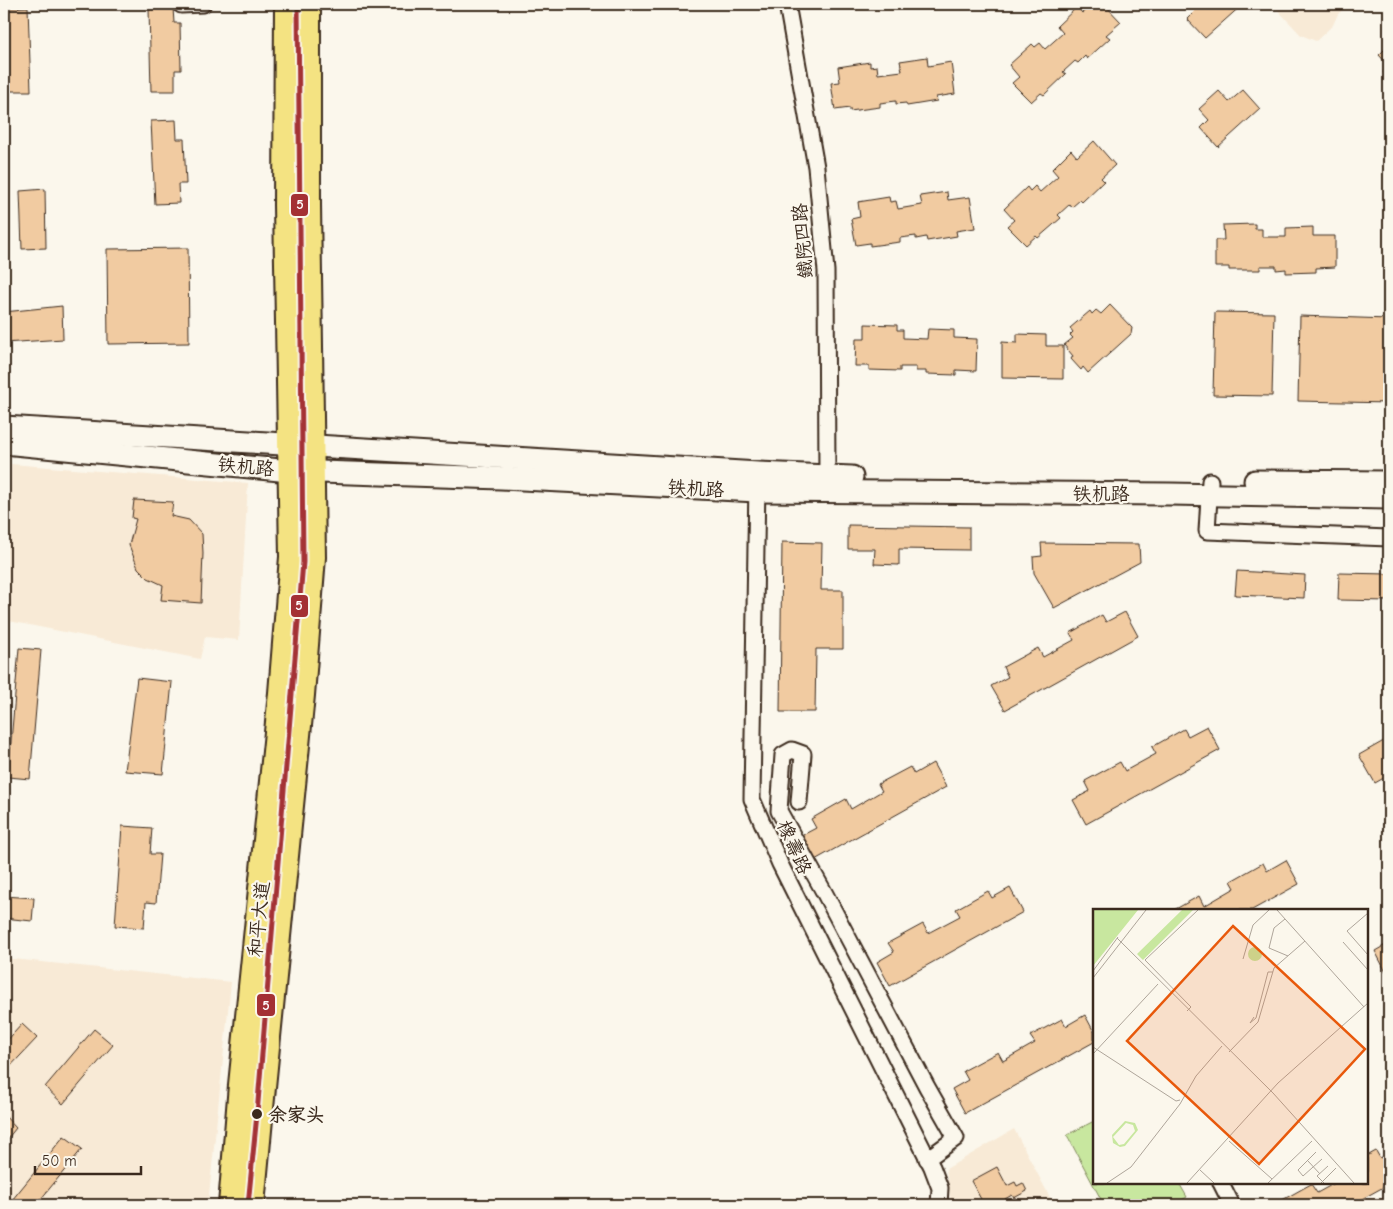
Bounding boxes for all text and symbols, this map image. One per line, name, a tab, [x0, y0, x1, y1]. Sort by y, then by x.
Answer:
line badge: 5	[290, 193, 309, 217]
text: 5	[296, 196, 304, 213]
street label: 鐵院四路	[789, 202, 817, 280]
street label: 铁机路	[217, 454, 275, 480]
street label: 铁机路	[667, 477, 725, 501]
street label: 铁机路	[1072, 483, 1130, 505]
line badge: 5	[290, 594, 309, 618]
text: 5	[295, 597, 303, 614]
street label: 橡壽路	[772, 817, 816, 878]
street label: 和平大道	[244, 880, 274, 958]
inset map	[1093, 909, 1368, 1184]
line badge: 5	[256, 993, 276, 1017]
text: 5	[262, 997, 270, 1014]
place label: 余家头	[268, 1104, 325, 1126]
marker: 余家头	[250, 1107, 264, 1121]
scale bar	[35, 1144, 141, 1176]
text: 50 m	[42, 1152, 77, 1170]

